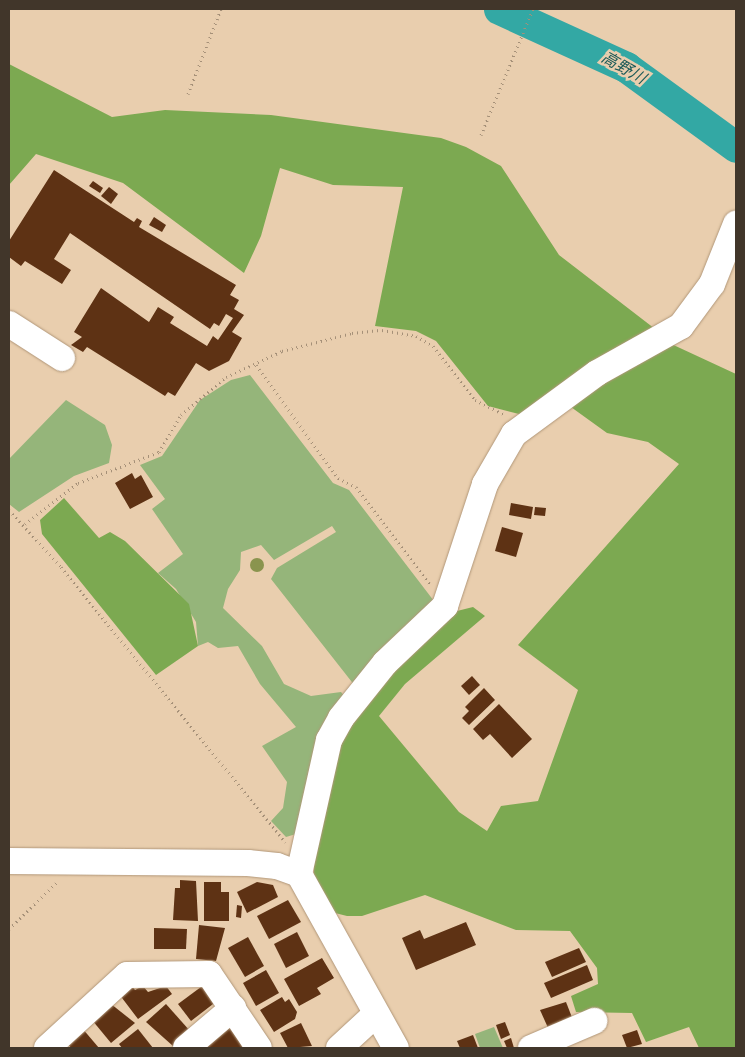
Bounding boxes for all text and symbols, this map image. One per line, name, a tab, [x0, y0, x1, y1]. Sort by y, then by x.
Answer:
water label: 高野川	[597, 49, 649, 89]

